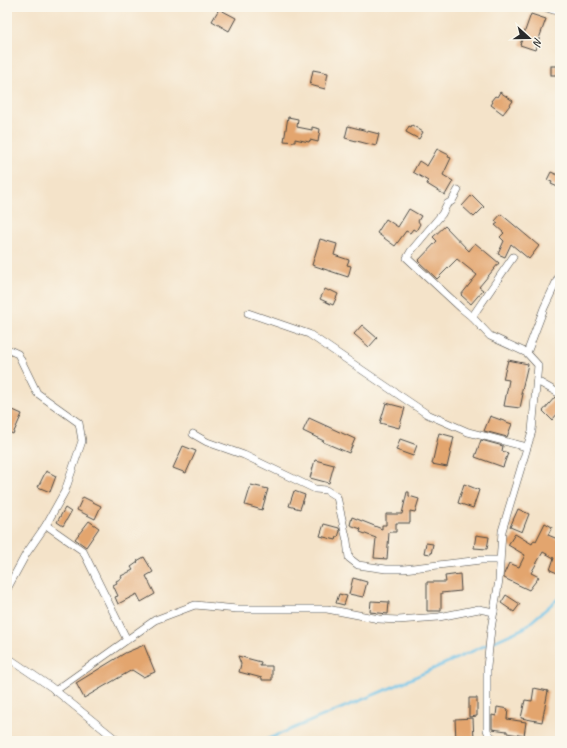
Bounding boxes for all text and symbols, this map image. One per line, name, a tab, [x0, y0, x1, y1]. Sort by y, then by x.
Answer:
north arrow	[509, 18, 549, 58]
text: N	[530, 36, 546, 49]

